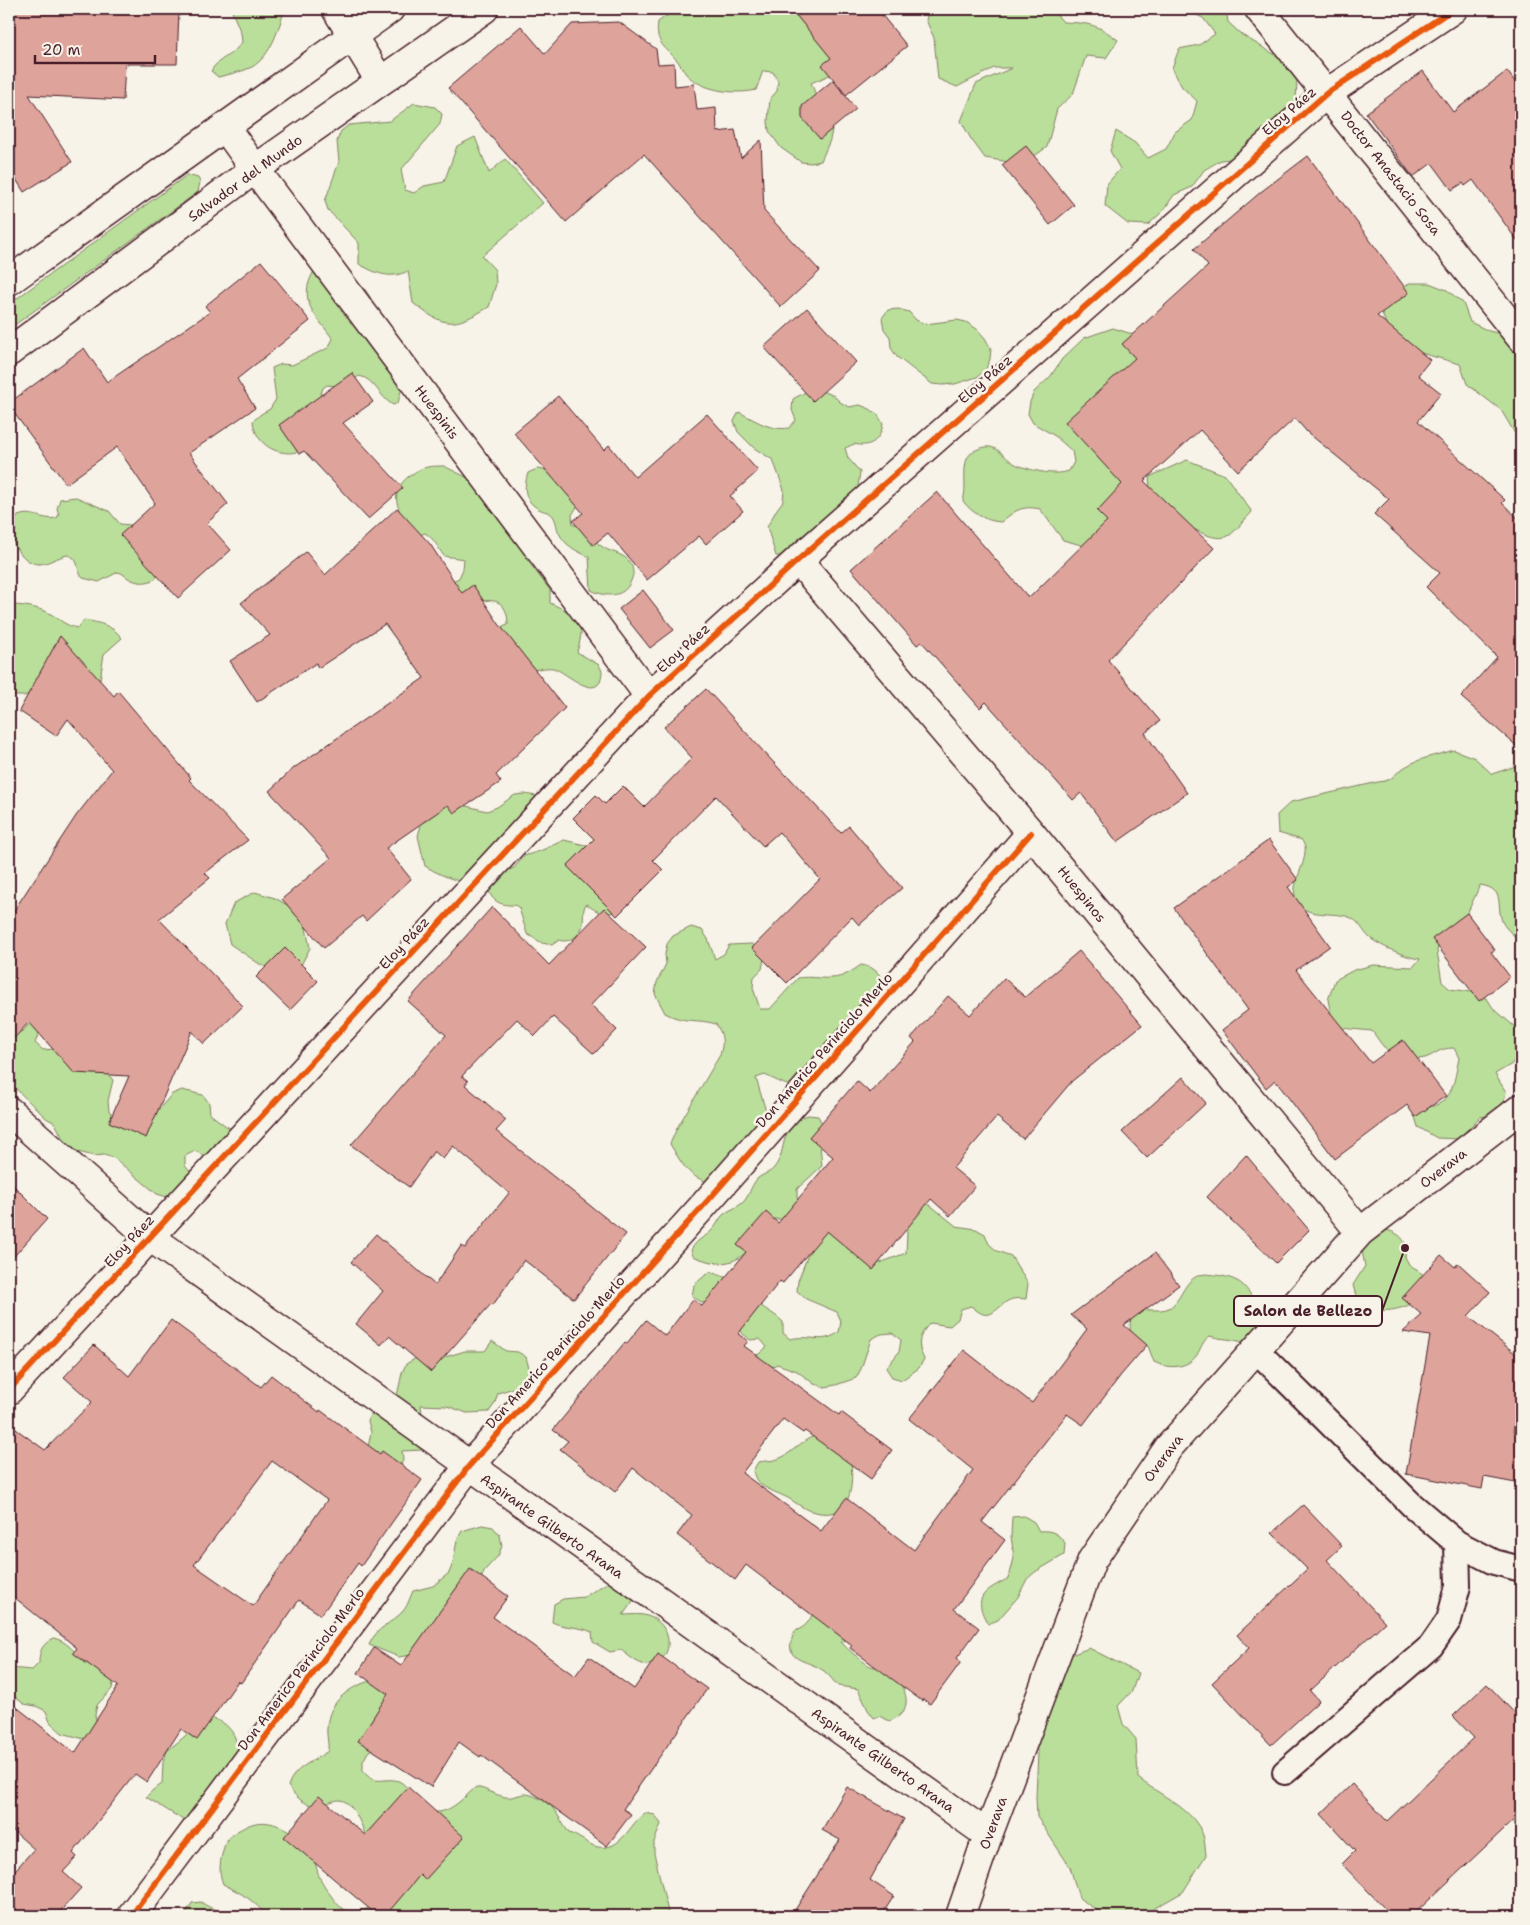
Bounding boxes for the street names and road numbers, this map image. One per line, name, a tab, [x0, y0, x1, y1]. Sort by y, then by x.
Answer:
street label: Eloy Páez	[1258, 83, 1320, 139]
street label: Doctor Anastacio Sosa	[1337, 107, 1445, 239]
street label: Salvador del Mundo	[184, 130, 306, 226]
street label: Eloy Páez	[954, 351, 1016, 407]
street label: Huespinis	[411, 381, 463, 443]
street label: Eloy Páez	[652, 619, 714, 677]
street label: Huespinos	[1054, 862, 1110, 926]
street label: Eloy Páez	[375, 913, 433, 973]
street label: Don Americo Perinciolo Merlo	[752, 969, 896, 1131]
street label: Overava	[1416, 1144, 1470, 1192]
street label: Eloy Páez	[100, 1211, 158, 1271]
street label: Don Americo Perinciolo Merlo	[481, 1272, 629, 1432]
street label: Overava	[1139, 1430, 1187, 1485]
street label: Aspirante Gilberto Arana	[477, 1470, 627, 1583]
street label: Don Americo Perinciolo Merlo	[234, 1584, 368, 1754]
street label: Aspirante Gilberto Arana	[808, 1704, 958, 1817]
street label: Overava	[975, 1794, 1011, 1852]

